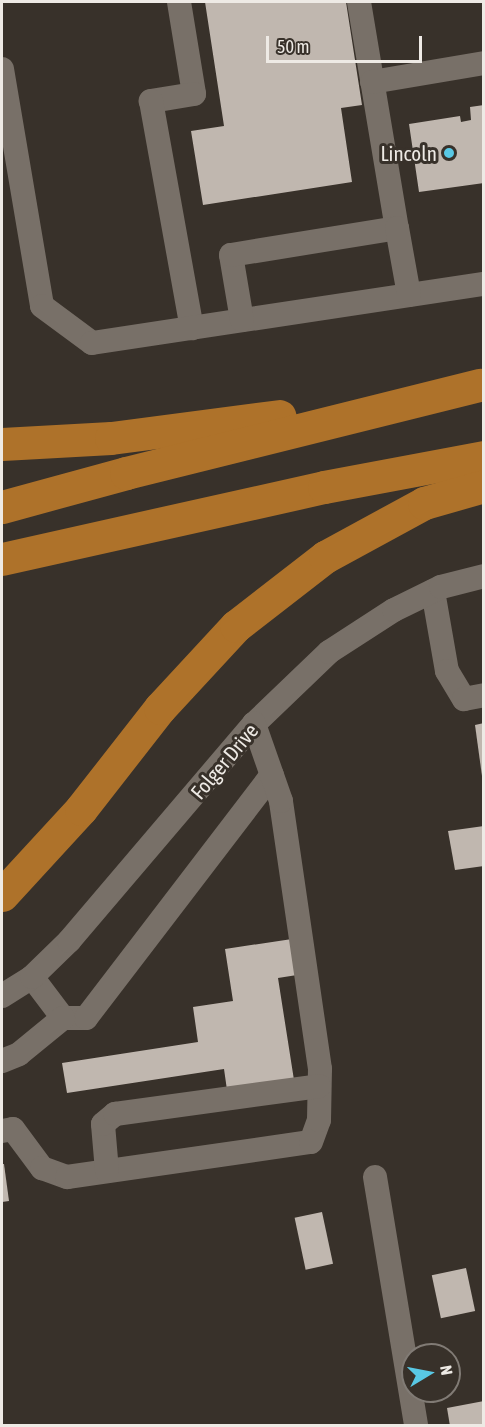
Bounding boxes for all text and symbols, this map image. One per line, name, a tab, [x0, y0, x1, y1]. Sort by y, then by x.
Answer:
scale bar	[269, 24, 425, 62]
text: 50 m	[277, 36, 309, 57]
place label: Lincoln	[380, 140, 437, 166]
marker: Lincoln	[442, 146, 456, 160]
street label: Folger Drive	[185, 718, 263, 804]
north arrow	[401, 1343, 461, 1403]
text: N	[437, 1364, 456, 1376]

